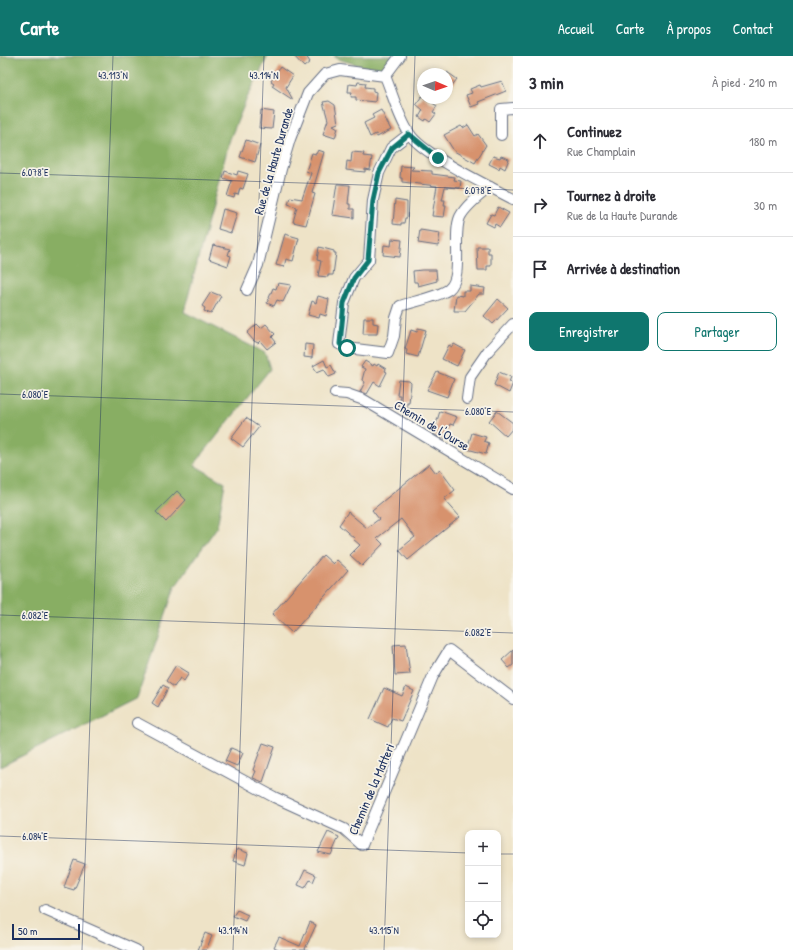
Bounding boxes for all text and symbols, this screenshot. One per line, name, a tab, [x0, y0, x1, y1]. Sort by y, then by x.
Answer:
text: Carte	[20, 15, 59, 41]
text: Accueil	[558, 19, 594, 38]
text: Carte	[616, 19, 645, 38]
text: À propos	[667, 19, 711, 38]
text: Contact	[733, 19, 773, 38]
north arrow	[417, 68, 453, 104]
text: 43.113°N	[98, 69, 128, 82]
text: 43.114°N	[249, 69, 279, 82]
text: 3 min	[529, 71, 564, 94]
text: À pied · 210 m	[712, 73, 777, 91]
street label: Rue de la Haute Durande	[249, 105, 297, 217]
text: Continuez	[567, 121, 622, 142]
icon: ahead	[529, 130, 551, 152]
text: 180 m	[749, 132, 777, 150]
text: Rue Champlain	[567, 142, 636, 160]
route end	[429, 149, 447, 167]
text: 6.078°E	[22, 166, 49, 179]
text: 6.078°E	[465, 184, 492, 197]
text: Tournez à droite	[567, 185, 656, 206]
icon: right	[529, 194, 551, 216]
text: 30 m	[754, 196, 777, 214]
text: Rue de la Haute Durande	[567, 206, 678, 224]
icon: arrive	[529, 258, 551, 280]
text: Arrivée à destination	[567, 258, 680, 279]
button: Enregistrer	[529, 312, 649, 351]
button: Partager	[657, 312, 777, 351]
route start	[338, 339, 356, 357]
text: 6.080°E	[22, 388, 49, 401]
street label: Chemin de l'Ourse	[391, 395, 473, 455]
text: 6.080°E	[465, 405, 492, 418]
text: 6.082°E	[22, 609, 49, 622]
text: 6.082°E	[465, 626, 492, 639]
street label: Chemin de la Matteri	[344, 740, 398, 838]
text: 6.084°E	[22, 830, 48, 843]
map controls	[465, 830, 501, 938]
button: +	[465, 830, 501, 866]
button: −	[465, 866, 501, 902]
button: locate	[465, 902, 501, 938]
scale bar	[12, 922, 80, 941]
text: 50 m	[18, 924, 38, 938]
text: 43.114°N	[218, 924, 248, 937]
text: 43.115°N	[369, 924, 399, 937]

